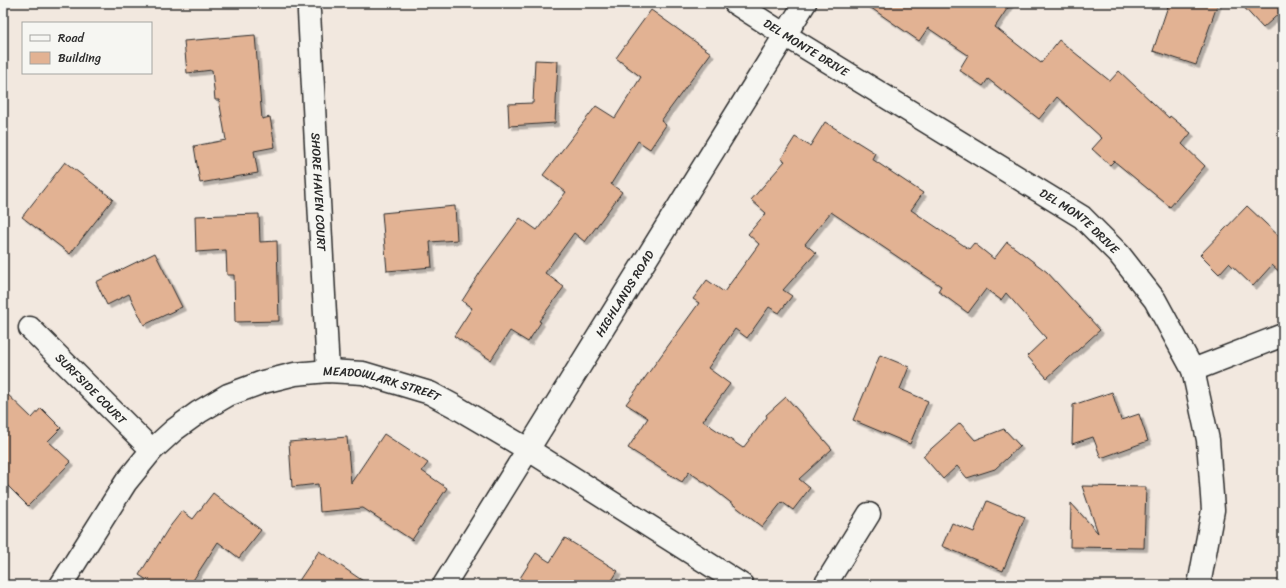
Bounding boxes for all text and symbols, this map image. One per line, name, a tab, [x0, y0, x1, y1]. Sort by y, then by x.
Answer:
street label: DEL MONTE DRIVE	[759, 13, 854, 83]
legend	[22, 22, 152, 74]
text: Road	[58, 27, 85, 49]
text: Building	[58, 47, 101, 69]
street label: SHORE HAVEN COURT	[304, 132, 333, 253]
street label: DEL MONTE DRIVE	[1035, 182, 1125, 260]
street label: HIGHLANDS ROAD	[589, 246, 660, 341]
street label: SURFSIDE COURT	[50, 348, 132, 430]
street label: MEADOWLARK STREET	[322, 360, 446, 408]

